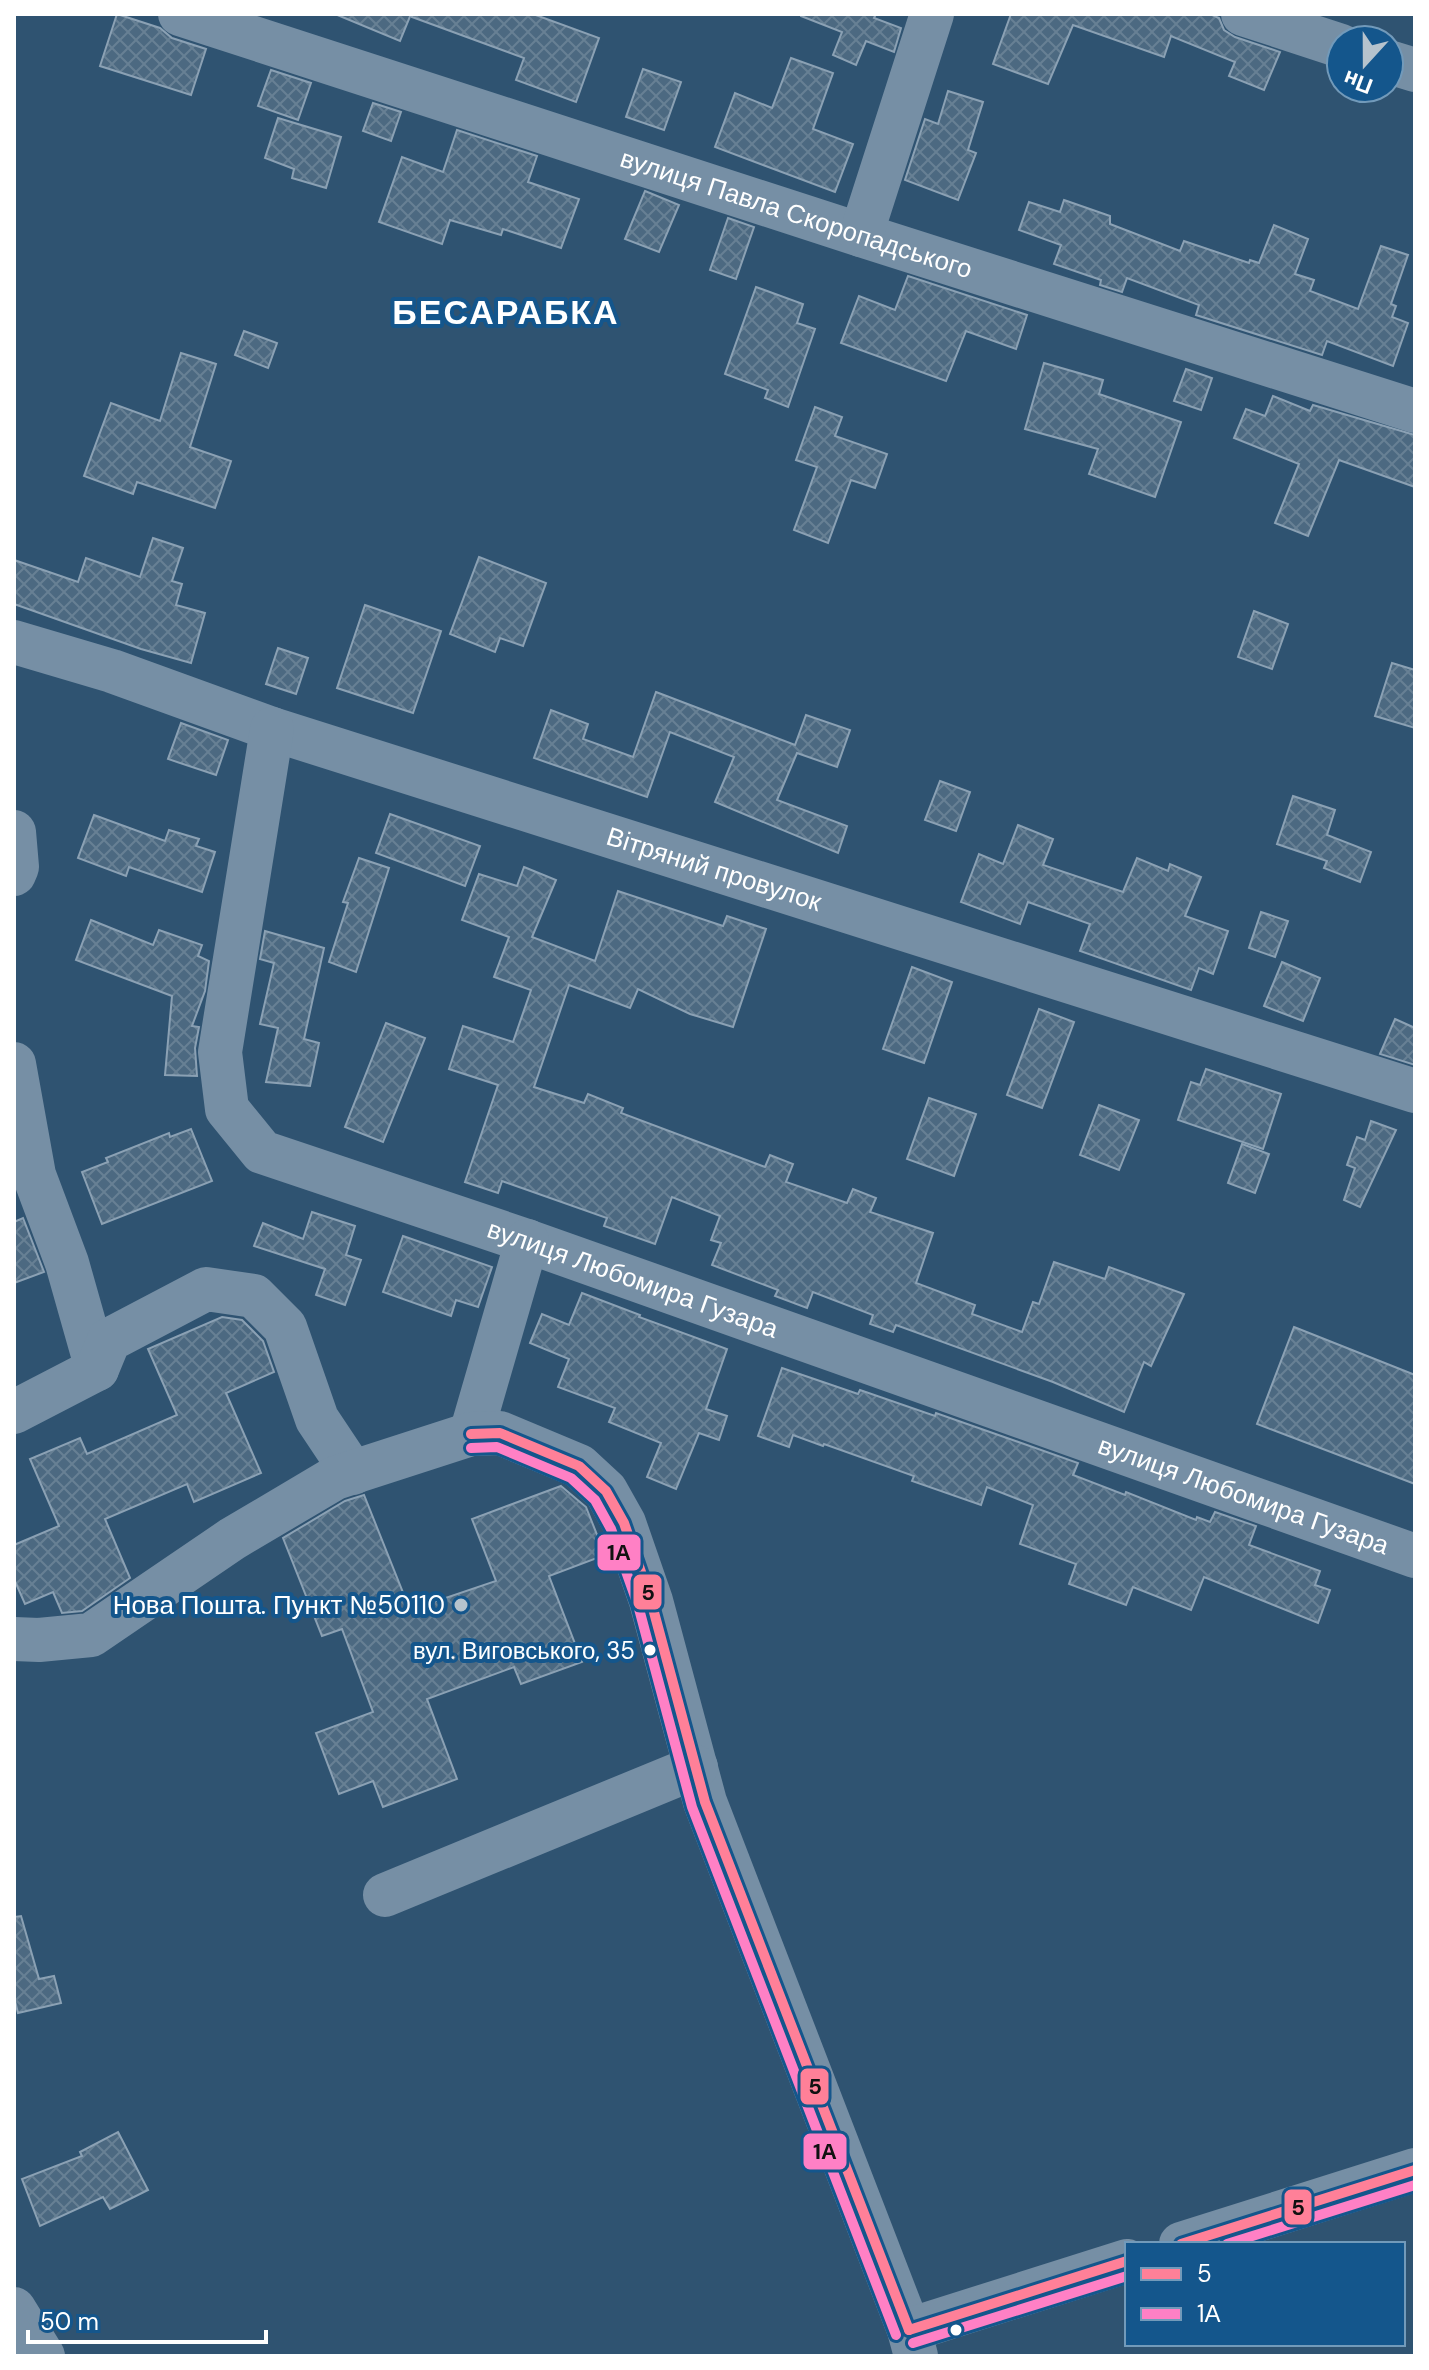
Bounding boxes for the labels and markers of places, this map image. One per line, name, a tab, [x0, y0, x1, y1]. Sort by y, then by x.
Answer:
place label: Нова Пошта. Пункт №50110	[113, 1588, 445, 1622]
marker: Нова Пошта. Пункт №50110	[452, 1596, 470, 1614]
place label: вул. Виговського, 35	[413, 1635, 635, 1666]
marker: вул. Виговського, 35	[642, 1642, 658, 1658]
unlabelled marker	[948, 2322, 964, 2338]

